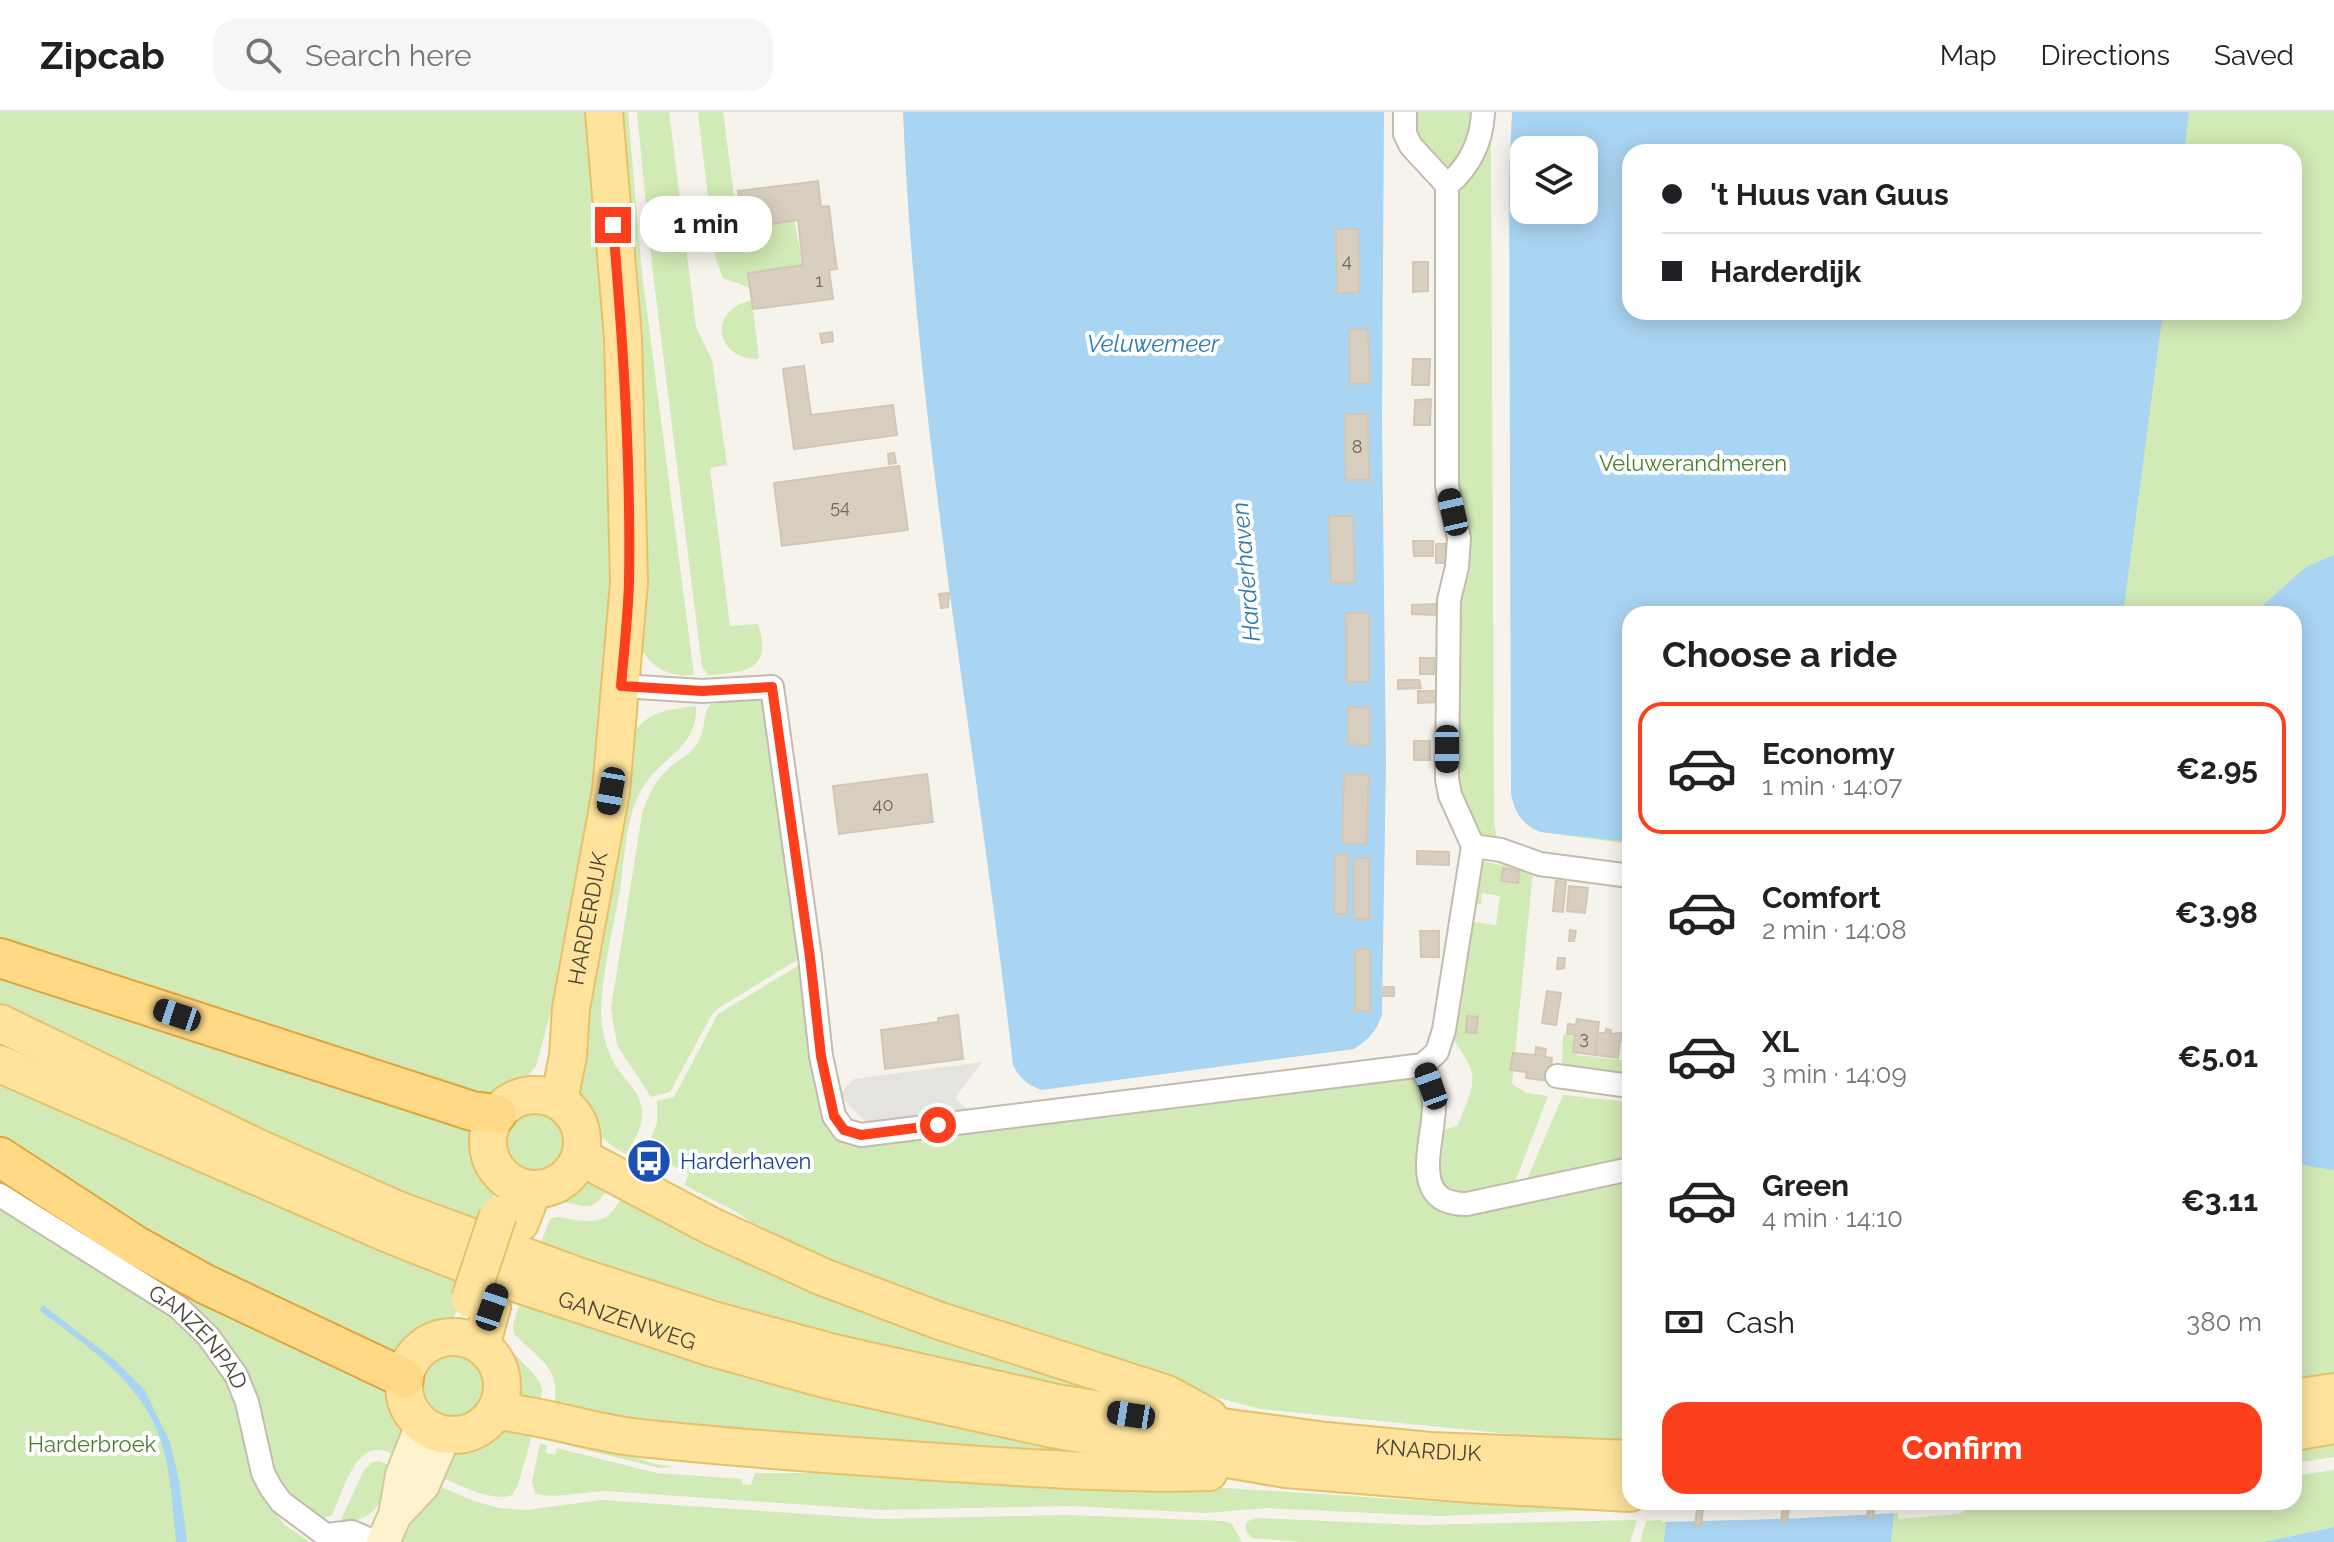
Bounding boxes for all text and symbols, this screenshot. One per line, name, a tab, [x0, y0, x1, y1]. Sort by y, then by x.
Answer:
search box	[213, 19, 773, 91]
text: Zipcab	[40, 33, 165, 78]
icon: search	[241, 33, 285, 77]
text: Search here	[305, 38, 472, 73]
text: Map	[1940, 39, 1997, 72]
text: Directions	[2041, 39, 2170, 72]
text: Saved	[2214, 39, 2294, 72]
map controls	[1510, 136, 1598, 224]
button: layers	[1510, 136, 1598, 224]
text: 't Huus van Guus	[1710, 177, 1949, 212]
callout: 1 min	[641, 197, 773, 253]
route end	[595, 207, 631, 243]
text: 1 min	[673, 209, 739, 239]
house number: 4	[1342, 250, 1352, 271]
text: Harderdijk	[1710, 254, 1861, 289]
house number: 1	[815, 270, 823, 291]
water label: Veluwemeer	[1087, 329, 1220, 358]
house number: 8	[1352, 436, 1362, 457]
park label: Veluwerandmeren	[1599, 450, 1787, 476]
car	[1436, 486, 1470, 538]
house number: 54	[830, 496, 850, 517]
water label: Harderhaven	[1225, 501, 1266, 643]
text: Choose a ride	[1662, 633, 1897, 675]
car	[1435, 725, 1459, 773]
icon: car	[1666, 732, 1738, 804]
text: Economy	[1762, 736, 1895, 771]
text: €2.95	[2176, 751, 2258, 786]
car	[595, 765, 627, 817]
text: 1 min · 14:07	[1762, 771, 1903, 801]
house number: 40	[873, 794, 893, 815]
street label: HARDERDIJK	[562, 849, 613, 987]
icon: car	[1666, 876, 1738, 948]
text: Comfort	[1762, 880, 1881, 915]
text: €3.98	[2175, 895, 2258, 930]
text: 2 min · 14:08	[1762, 915, 1907, 945]
car	[150, 996, 204, 1034]
icon: car	[1666, 1020, 1738, 1092]
text: XL	[1762, 1024, 1799, 1059]
house number: 3	[1579, 1027, 1589, 1048]
text: €5.01	[2177, 1039, 2258, 1074]
car	[1412, 1059, 1450, 1113]
text: 3 min · 14:09	[1762, 1059, 1907, 1089]
route start	[920, 1107, 956, 1143]
bus stop icon: Harderhaven	[625, 1137, 673, 1185]
place label: Harderhaven	[680, 1148, 811, 1174]
icon: car	[1666, 1164, 1738, 1236]
text: Green	[1762, 1168, 1849, 1203]
text: €3.11	[2181, 1183, 2258, 1218]
text: 4 min · 14:10	[1762, 1203, 1903, 1233]
street label: GANZENPAD	[144, 1279, 253, 1392]
car	[473, 1280, 511, 1334]
street label: GANZENWEG	[555, 1285, 700, 1355]
icon: cash	[1662, 1300, 1706, 1344]
text: Cash	[1726, 1305, 1795, 1340]
text: 380 m	[2186, 1307, 2262, 1337]
car	[1105, 1399, 1157, 1431]
button: Confirm	[1662, 1402, 2262, 1494]
park label: Harderbroek	[28, 1431, 157, 1457]
street label: KNARDIJK	[1374, 1433, 1483, 1466]

